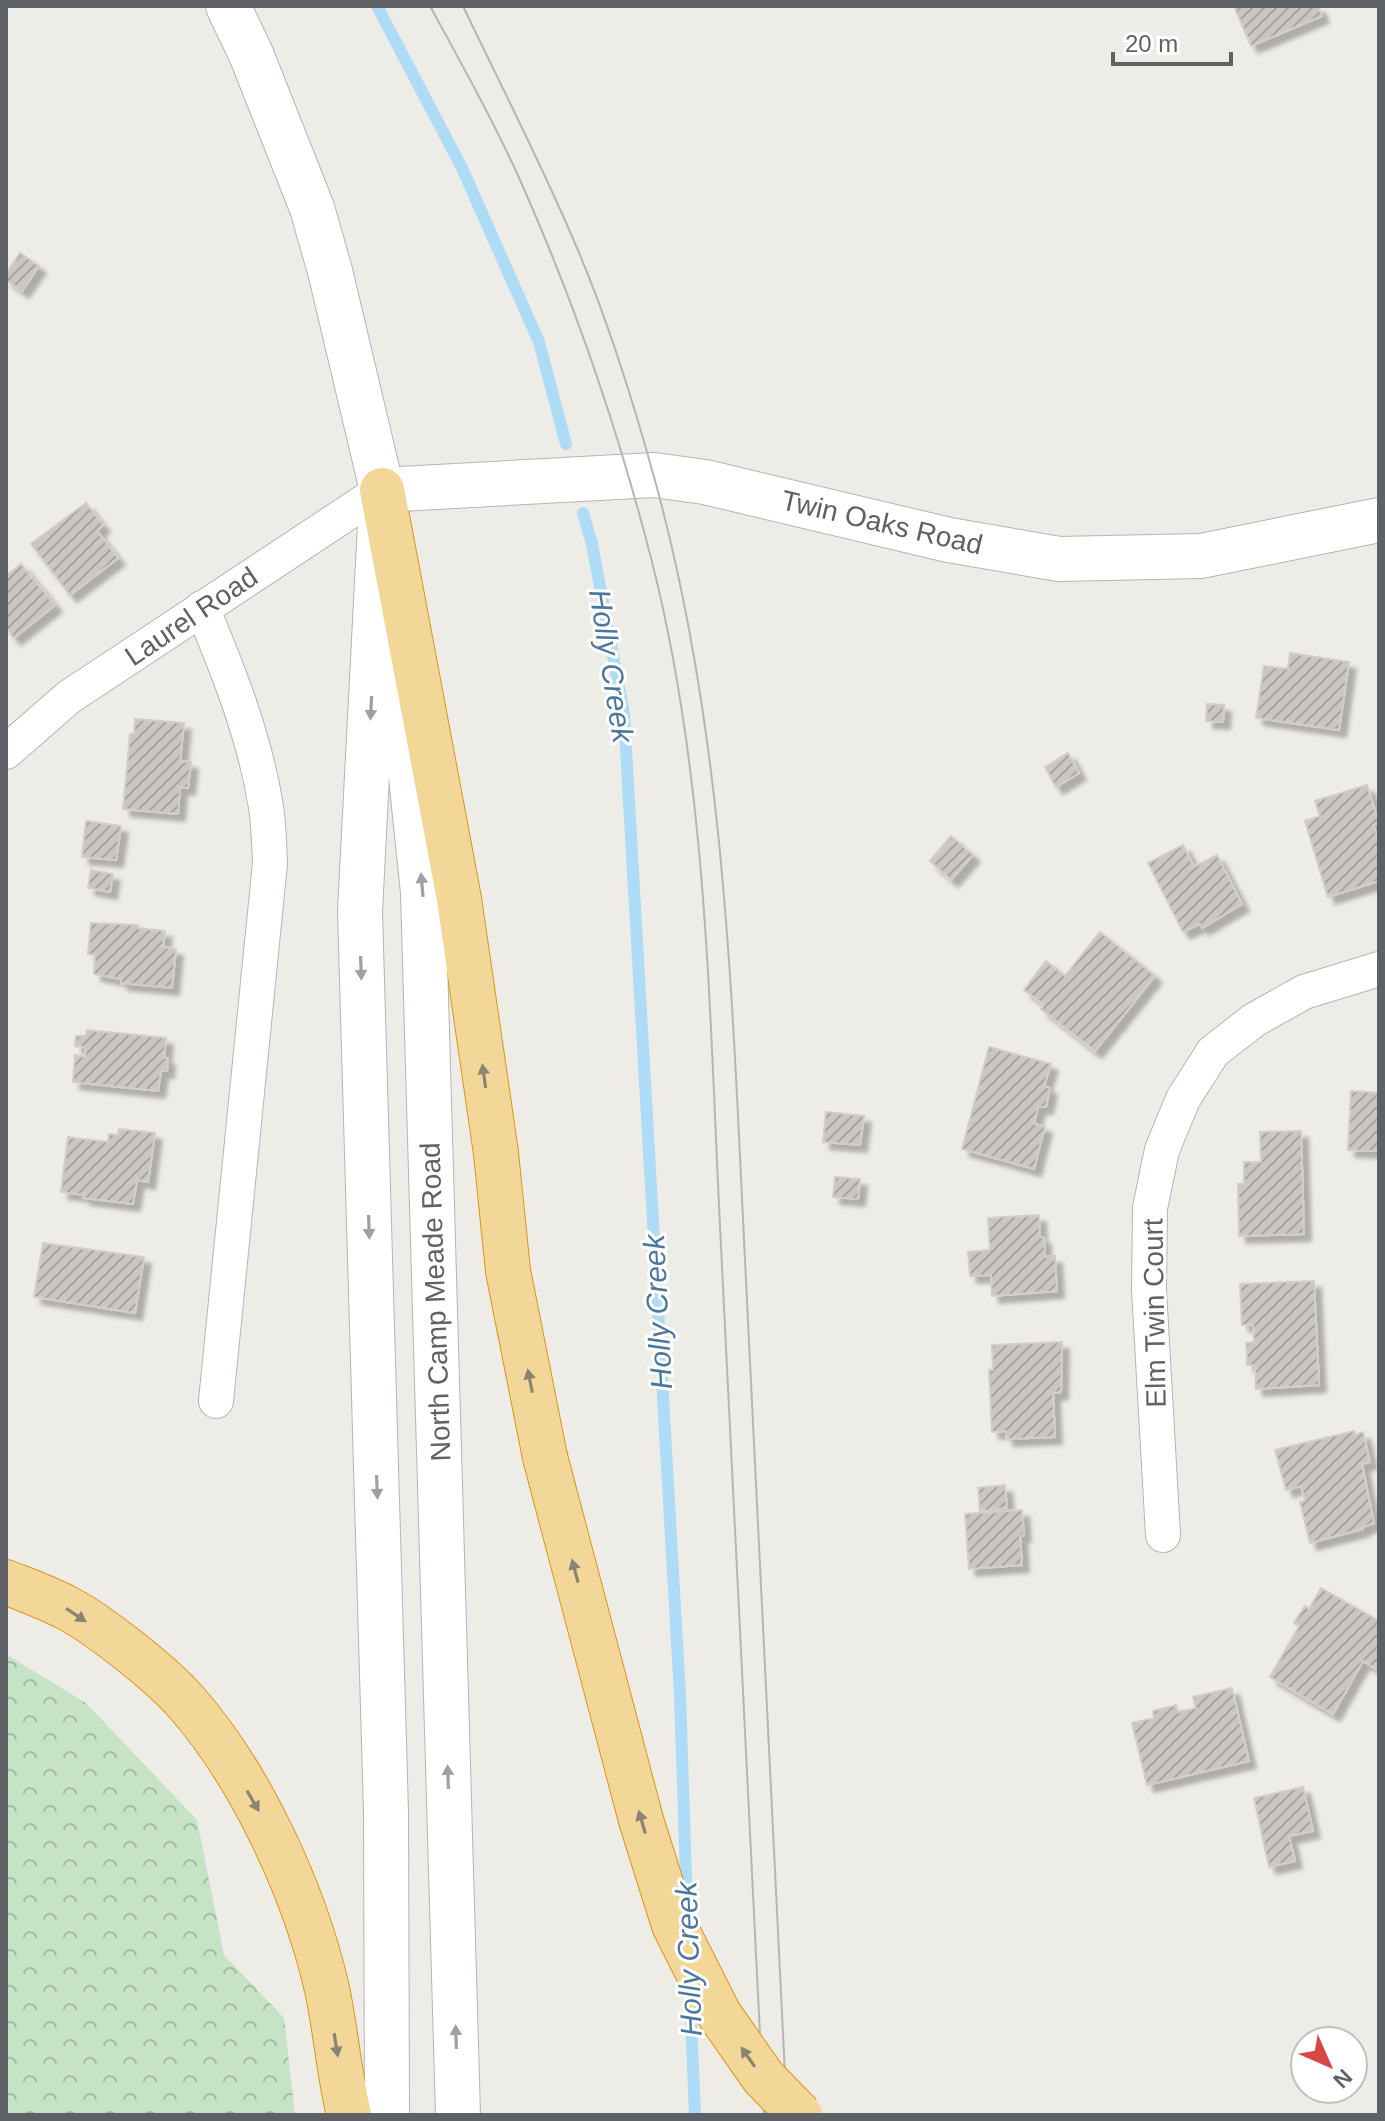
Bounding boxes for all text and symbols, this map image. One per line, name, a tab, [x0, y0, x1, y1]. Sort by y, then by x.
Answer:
scale bar	[1113, 16, 1231, 66]
text: 20 m	[1125, 30, 1178, 57]
street label: Twin Oaks Road	[778, 484, 985, 561]
street label: Laurel Road	[119, 561, 263, 672]
water label: Holly Creek	[583, 587, 640, 747]
one-way arrow	[364, 696, 377, 721]
one-way arrow	[415, 872, 428, 897]
one-way arrow	[355, 956, 368, 981]
one-way arrow	[478, 1063, 490, 1088]
street label: North Camp Meade Road	[414, 1142, 457, 1462]
one-way arrow	[363, 1215, 376, 1240]
street label: Elm Twin Court	[1137, 1218, 1172, 1408]
water label: Holly Creek	[637, 1232, 678, 1390]
one-way arrow	[523, 1368, 535, 1393]
one-way arrow	[371, 1475, 384, 1500]
one-way arrow	[568, 1558, 580, 1583]
one-way arrow	[66, 1607, 87, 1622]
one-way arrow	[442, 1764, 455, 1789]
one-way arrow	[246, 1789, 260, 1812]
one-way arrow	[635, 1809, 648, 1833]
water label: Holly Creek	[669, 1879, 708, 2037]
one-way arrow	[449, 2024, 462, 2049]
north arrow	[1289, 2025, 1369, 2105]
one-way arrow	[330, 2033, 343, 2058]
one-way arrow	[741, 2046, 757, 2067]
text: N	[1328, 2064, 1357, 2093]

